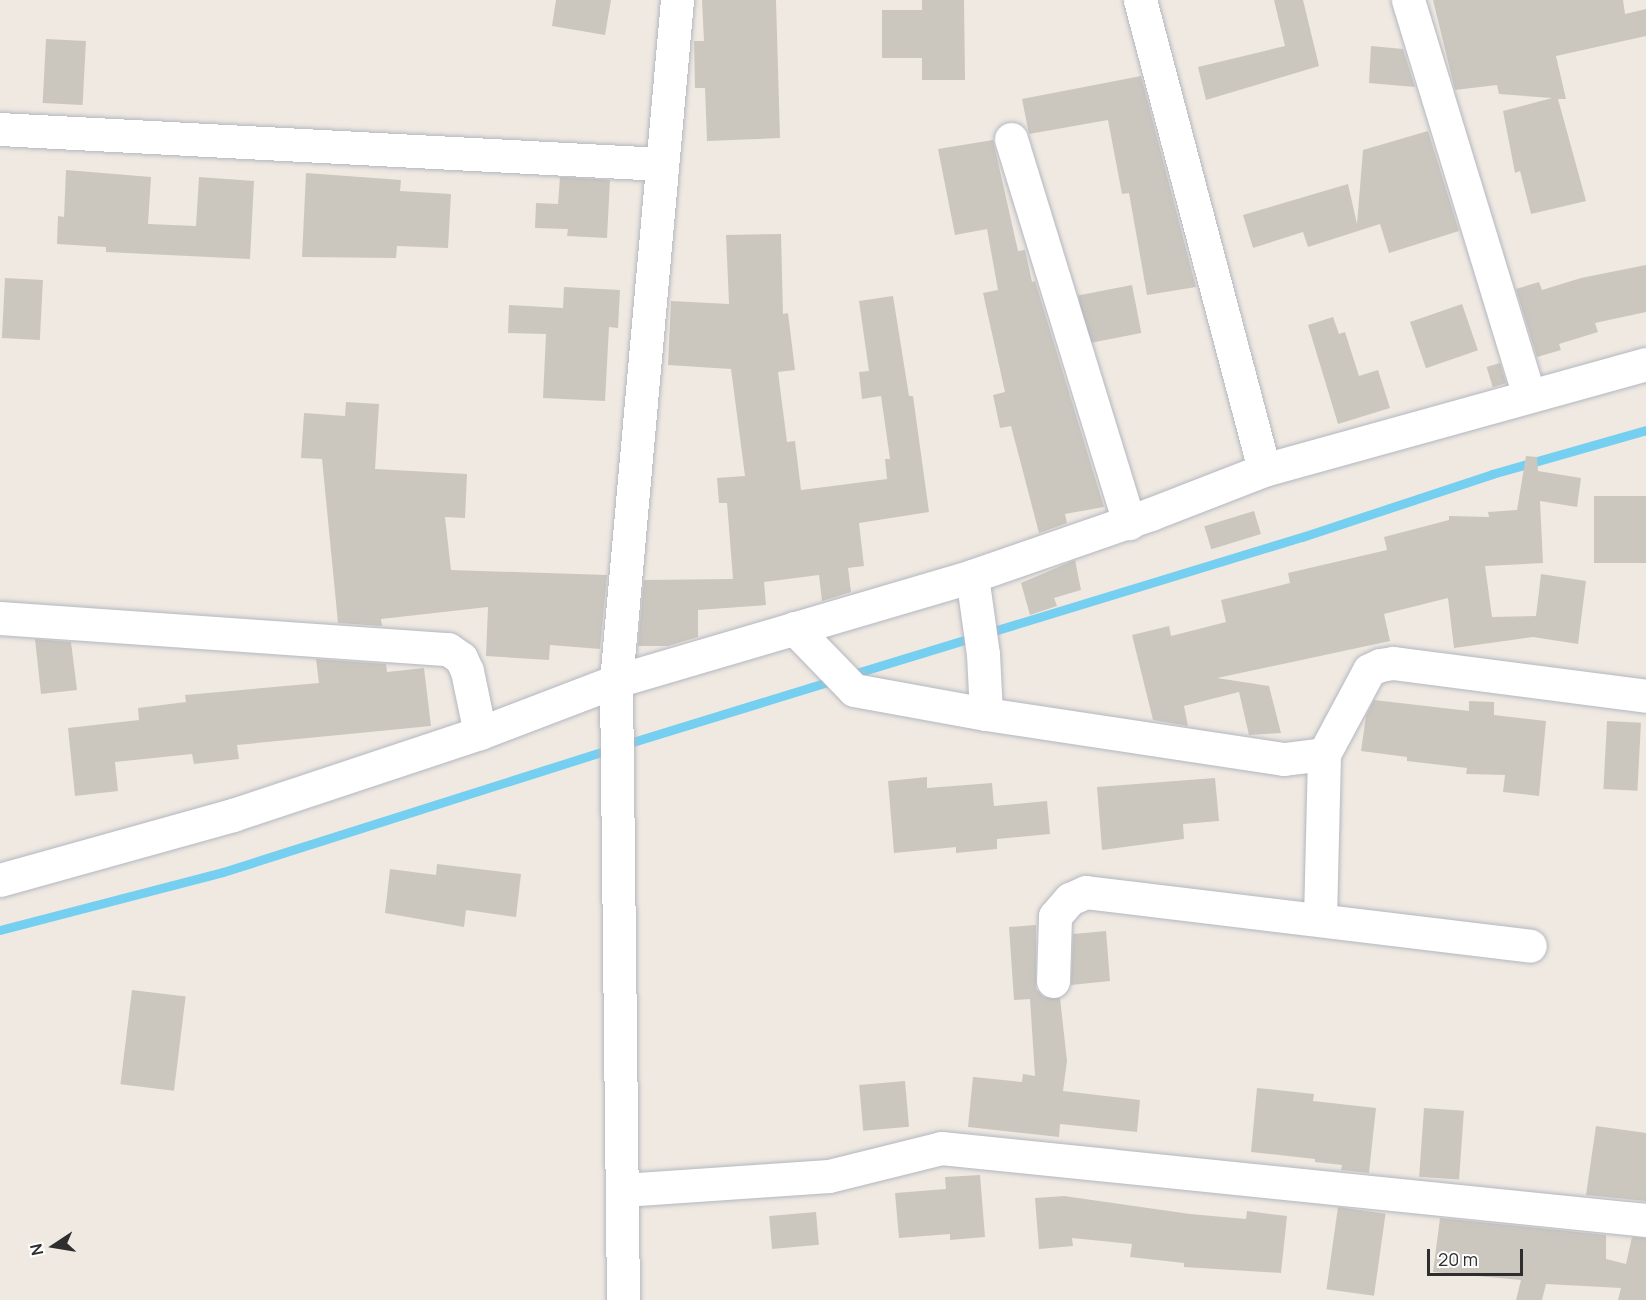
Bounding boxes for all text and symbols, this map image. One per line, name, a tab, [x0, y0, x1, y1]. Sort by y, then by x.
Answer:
north arrow	[24, 1216, 84, 1276]
scale bar	[1430, 1237, 1526, 1275]
text: N	[24, 1242, 48, 1258]
text: 20 m	[1438, 1247, 1478, 1271]

